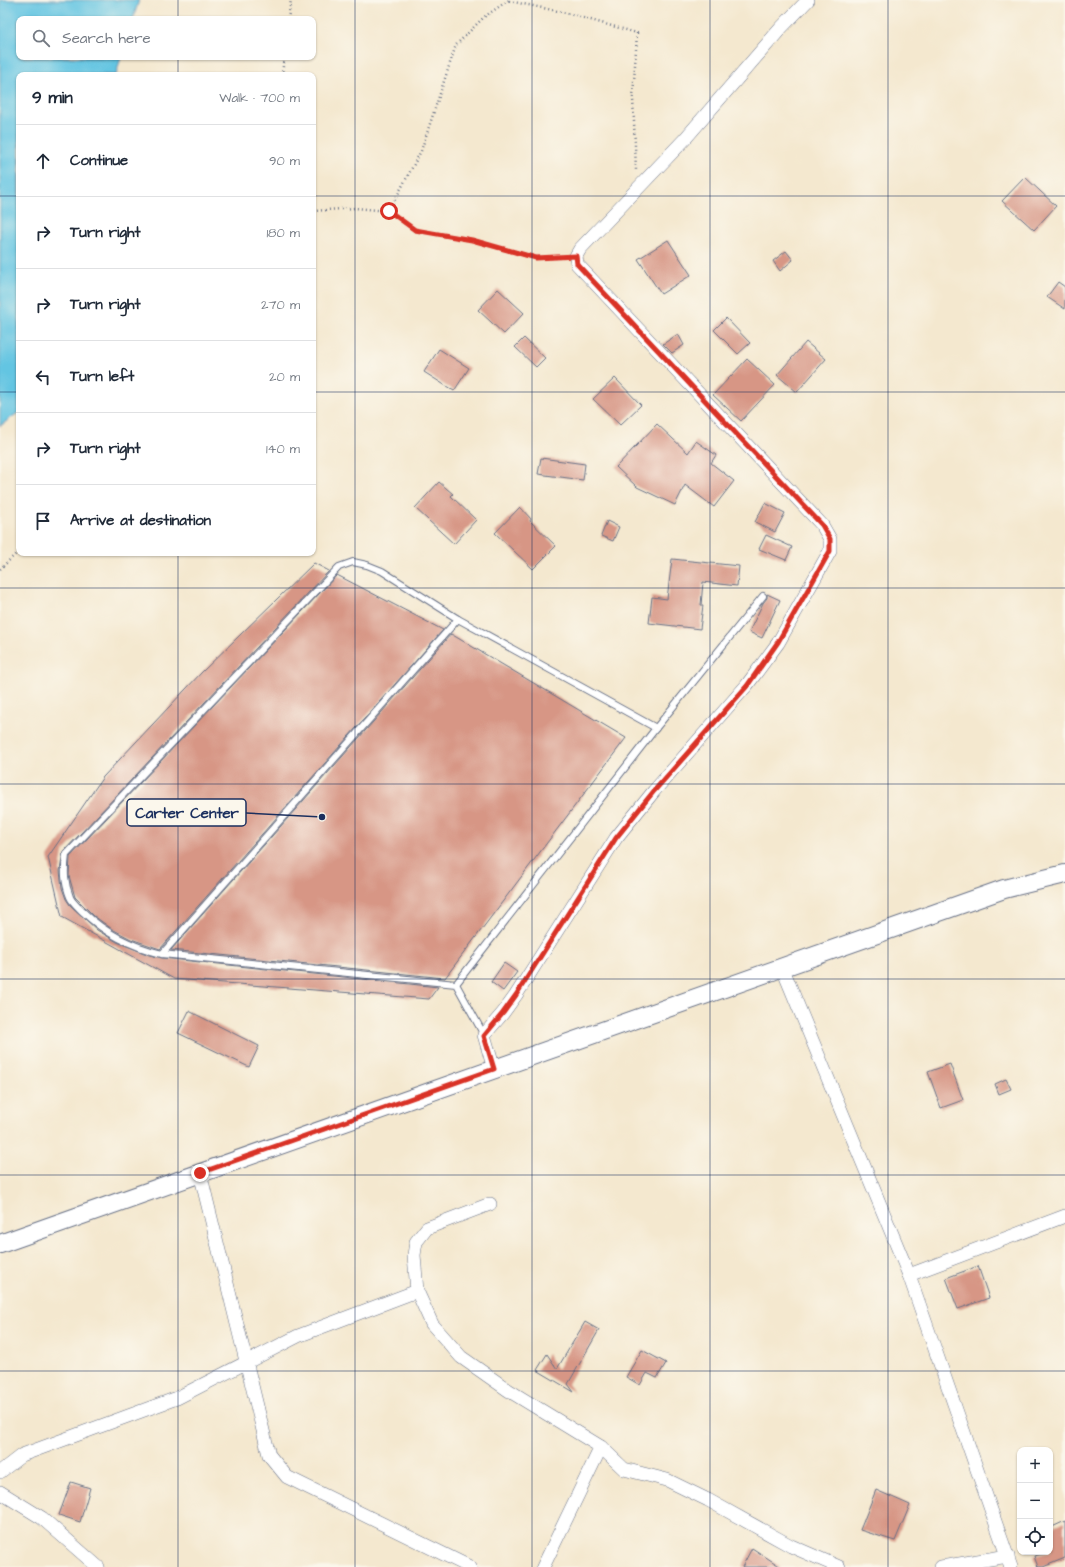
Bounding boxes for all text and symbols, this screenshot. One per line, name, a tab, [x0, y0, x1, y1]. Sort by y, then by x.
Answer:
search box	[16, 16, 316, 60]
icon: search	[30, 27, 52, 49]
text: Search here	[62, 28, 151, 49]
text: 9 min	[32, 86, 73, 110]
text: Walk · 700 m	[219, 89, 300, 107]
icon: ahead	[32, 150, 54, 172]
text: Continue	[70, 150, 128, 171]
text: 90 m	[269, 152, 300, 170]
route start	[380, 202, 398, 220]
icon: right	[32, 222, 54, 244]
text: Turn right	[70, 222, 141, 243]
text: 180 m	[266, 224, 300, 242]
icon: right	[32, 294, 54, 316]
text: Turn right	[70, 294, 141, 315]
text: 270 m	[261, 296, 300, 314]
icon: left	[32, 366, 54, 388]
text: Turn left	[70, 366, 134, 387]
text: 20 m	[269, 368, 300, 386]
icon: right	[32, 438, 54, 460]
text: Turn right	[70, 438, 141, 459]
text: 140 m	[266, 440, 300, 458]
icon: arrive	[32, 510, 54, 532]
text: Arrive at destination	[70, 510, 211, 531]
callout: Carter Center	[127, 799, 246, 826]
text: Carter Center	[135, 803, 240, 824]
route end	[191, 1164, 209, 1182]
map controls	[1017, 1447, 1053, 1555]
button: +	[1017, 1447, 1053, 1483]
button: −	[1017, 1483, 1053, 1519]
button: locate	[1017, 1519, 1053, 1555]

